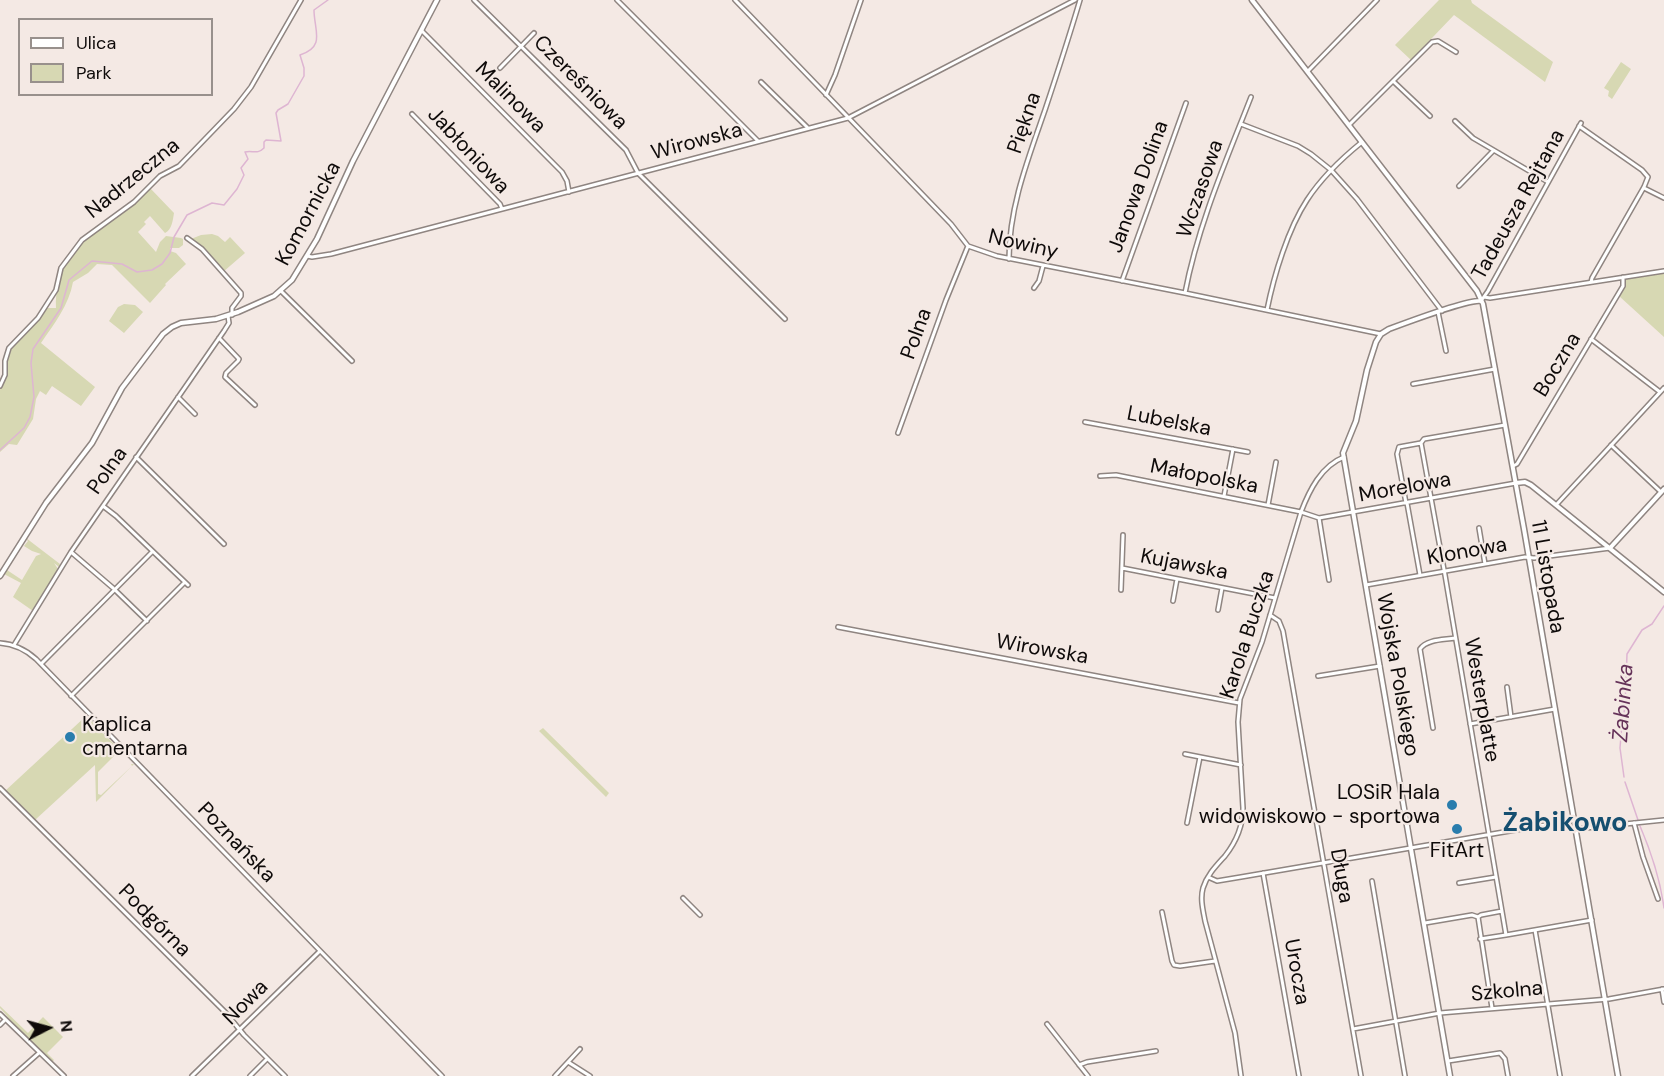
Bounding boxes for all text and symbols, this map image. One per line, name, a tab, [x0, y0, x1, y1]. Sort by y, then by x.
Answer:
legend	[18, 18, 213, 96]
text: Ulica	[76, 31, 116, 55]
street label: Czereśniowa	[528, 31, 632, 135]
street label: Malinowa	[469, 57, 551, 139]
text: Park	[76, 61, 112, 85]
street label: Piękna	[1003, 89, 1047, 157]
street label: Jabłoniowa	[422, 103, 514, 199]
street label: Janowa Dolina	[1103, 117, 1175, 257]
street label: Wirowska	[649, 118, 745, 166]
street label: Tadeusza Rejtana	[1467, 125, 1571, 285]
street label: Nadrzeczna	[81, 133, 185, 225]
street label: Wczasowa	[1172, 137, 1230, 241]
street label: Komornicka	[271, 158, 347, 270]
street label: Nowiny	[986, 225, 1060, 265]
street label: Polna	[896, 305, 938, 363]
street label: Boczna	[1529, 328, 1587, 402]
street label: Lubelska	[1125, 401, 1213, 443]
street label: Polna	[83, 442, 133, 500]
street label: Małopolska	[1148, 454, 1260, 500]
street label: Morelowa	[1357, 467, 1453, 509]
street label: 11 Listopada	[1525, 518, 1569, 636]
street label: Klonowa	[1425, 533, 1509, 571]
street label: Kujawska	[1138, 544, 1230, 586]
street label: Karola Buczka	[1215, 568, 1281, 702]
street label: Wojska Polskiego	[1370, 591, 1424, 759]
street label: Wirowska	[994, 629, 1090, 671]
street label: Westerplatte	[1458, 636, 1504, 764]
water label: Żabinka	[1608, 663, 1640, 743]
place label: Kaplica cmentarna	[82, 712, 188, 762]
marker: Kaplica cmentarna	[63, 730, 77, 744]
place label: LOSiR Hala widowiskowo - sportowa	[1199, 780, 1440, 830]
street label: Poznańska	[192, 798, 280, 888]
marker: LOSiR Hala widowiskowo - sportowa	[1445, 798, 1459, 812]
district label: Żabikowo	[1502, 808, 1628, 840]
marker: FitArt	[1450, 822, 1464, 836]
place label: FitArt	[1430, 838, 1484, 864]
street label: Długa	[1324, 847, 1358, 905]
street label: Podgórna	[112, 879, 196, 963]
street label: Urocza	[1278, 937, 1314, 1007]
street label: Nowa	[218, 975, 274, 1031]
street label: Szkolna	[1470, 976, 1544, 1008]
north arrow	[18, 998, 78, 1058]
text: N	[55, 1019, 77, 1033]

